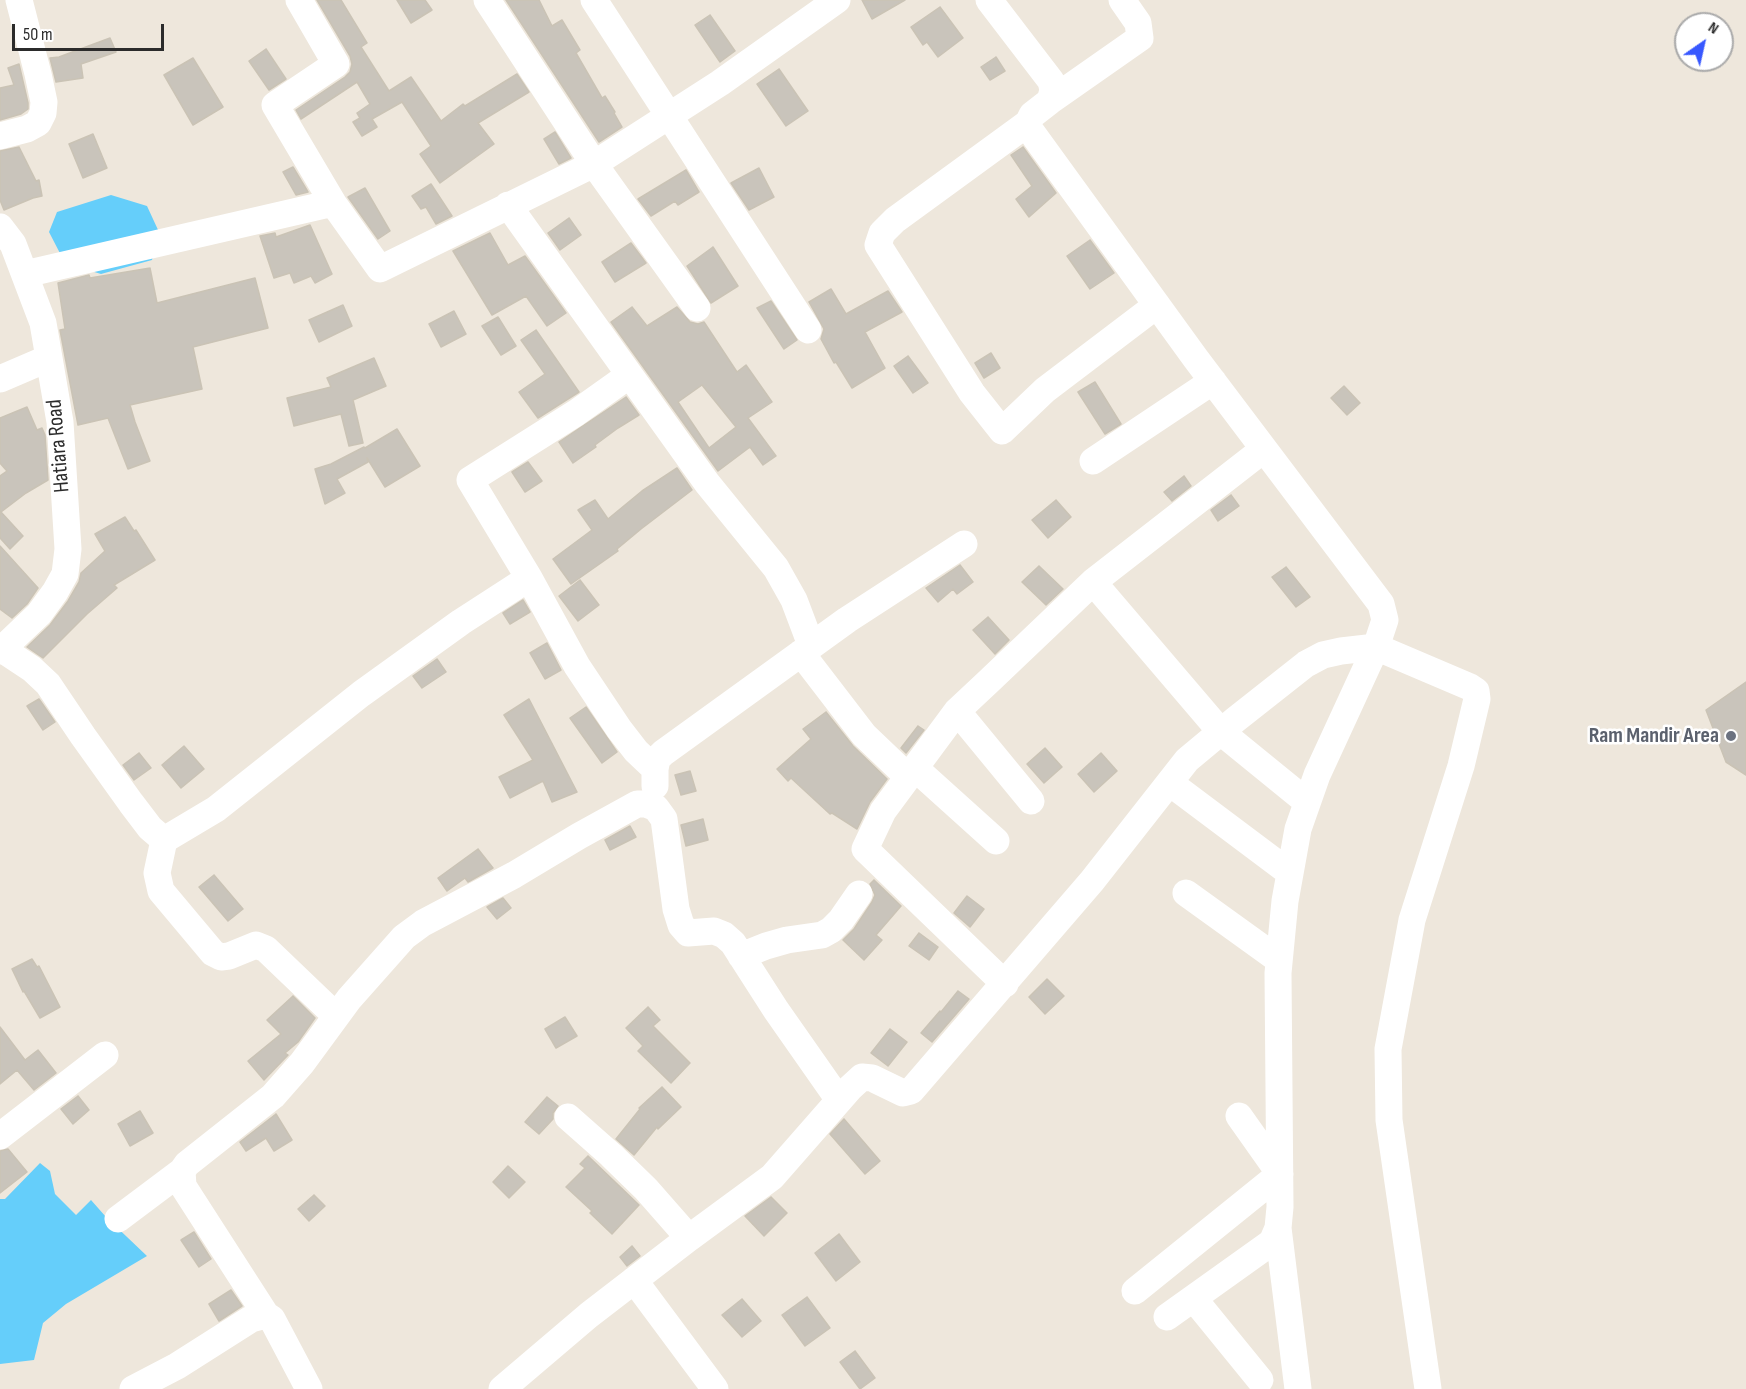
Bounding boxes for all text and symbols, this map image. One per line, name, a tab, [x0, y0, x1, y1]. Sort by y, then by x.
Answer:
scale bar	[15, 12, 166, 50]
north arrow	[1674, 12, 1734, 72]
text: N	[1704, 18, 1722, 39]
text: 50 m	[23, 24, 53, 45]
street label: Hatiara Road	[42, 398, 76, 494]
place label: Ram Mandir Area	[1589, 723, 1719, 749]
marker: Ram Mandir Area	[1724, 729, 1738, 743]

